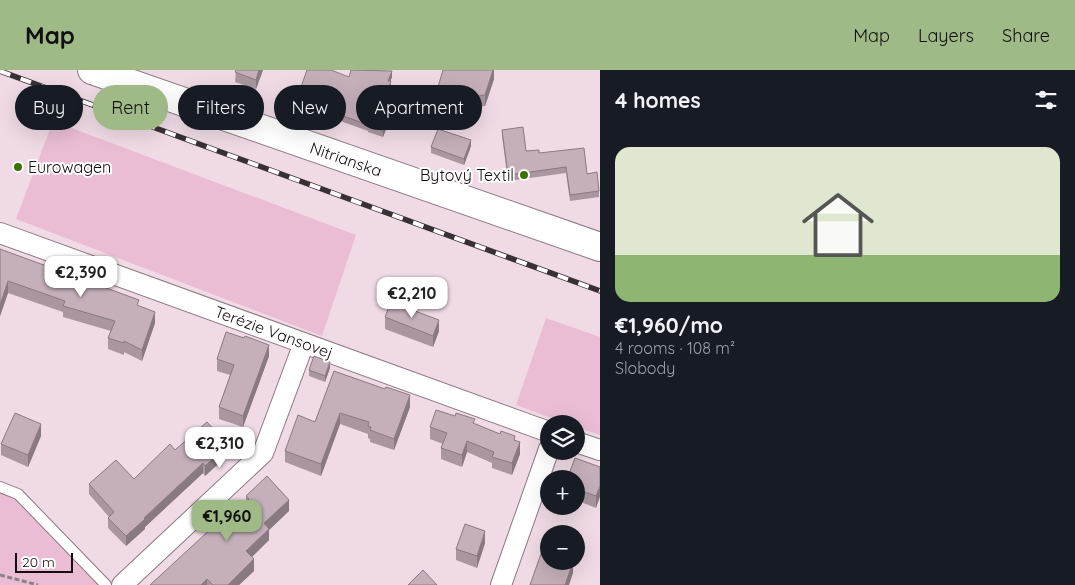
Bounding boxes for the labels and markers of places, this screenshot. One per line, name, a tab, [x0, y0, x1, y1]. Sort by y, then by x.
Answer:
place label: Eurowagen	[28, 157, 111, 177]
marker: Eurowagen	[12, 161, 24, 173]
place label: Bytový Textil	[420, 165, 514, 185]
marker: Bytový Textil	[518, 169, 530, 181]
pin: €2,390	[40, 256, 122, 298]
pin: €2,210	[371, 276, 453, 319]
pin: €2,310	[179, 426, 261, 469]
pin: €1,960	[186, 500, 268, 542]

